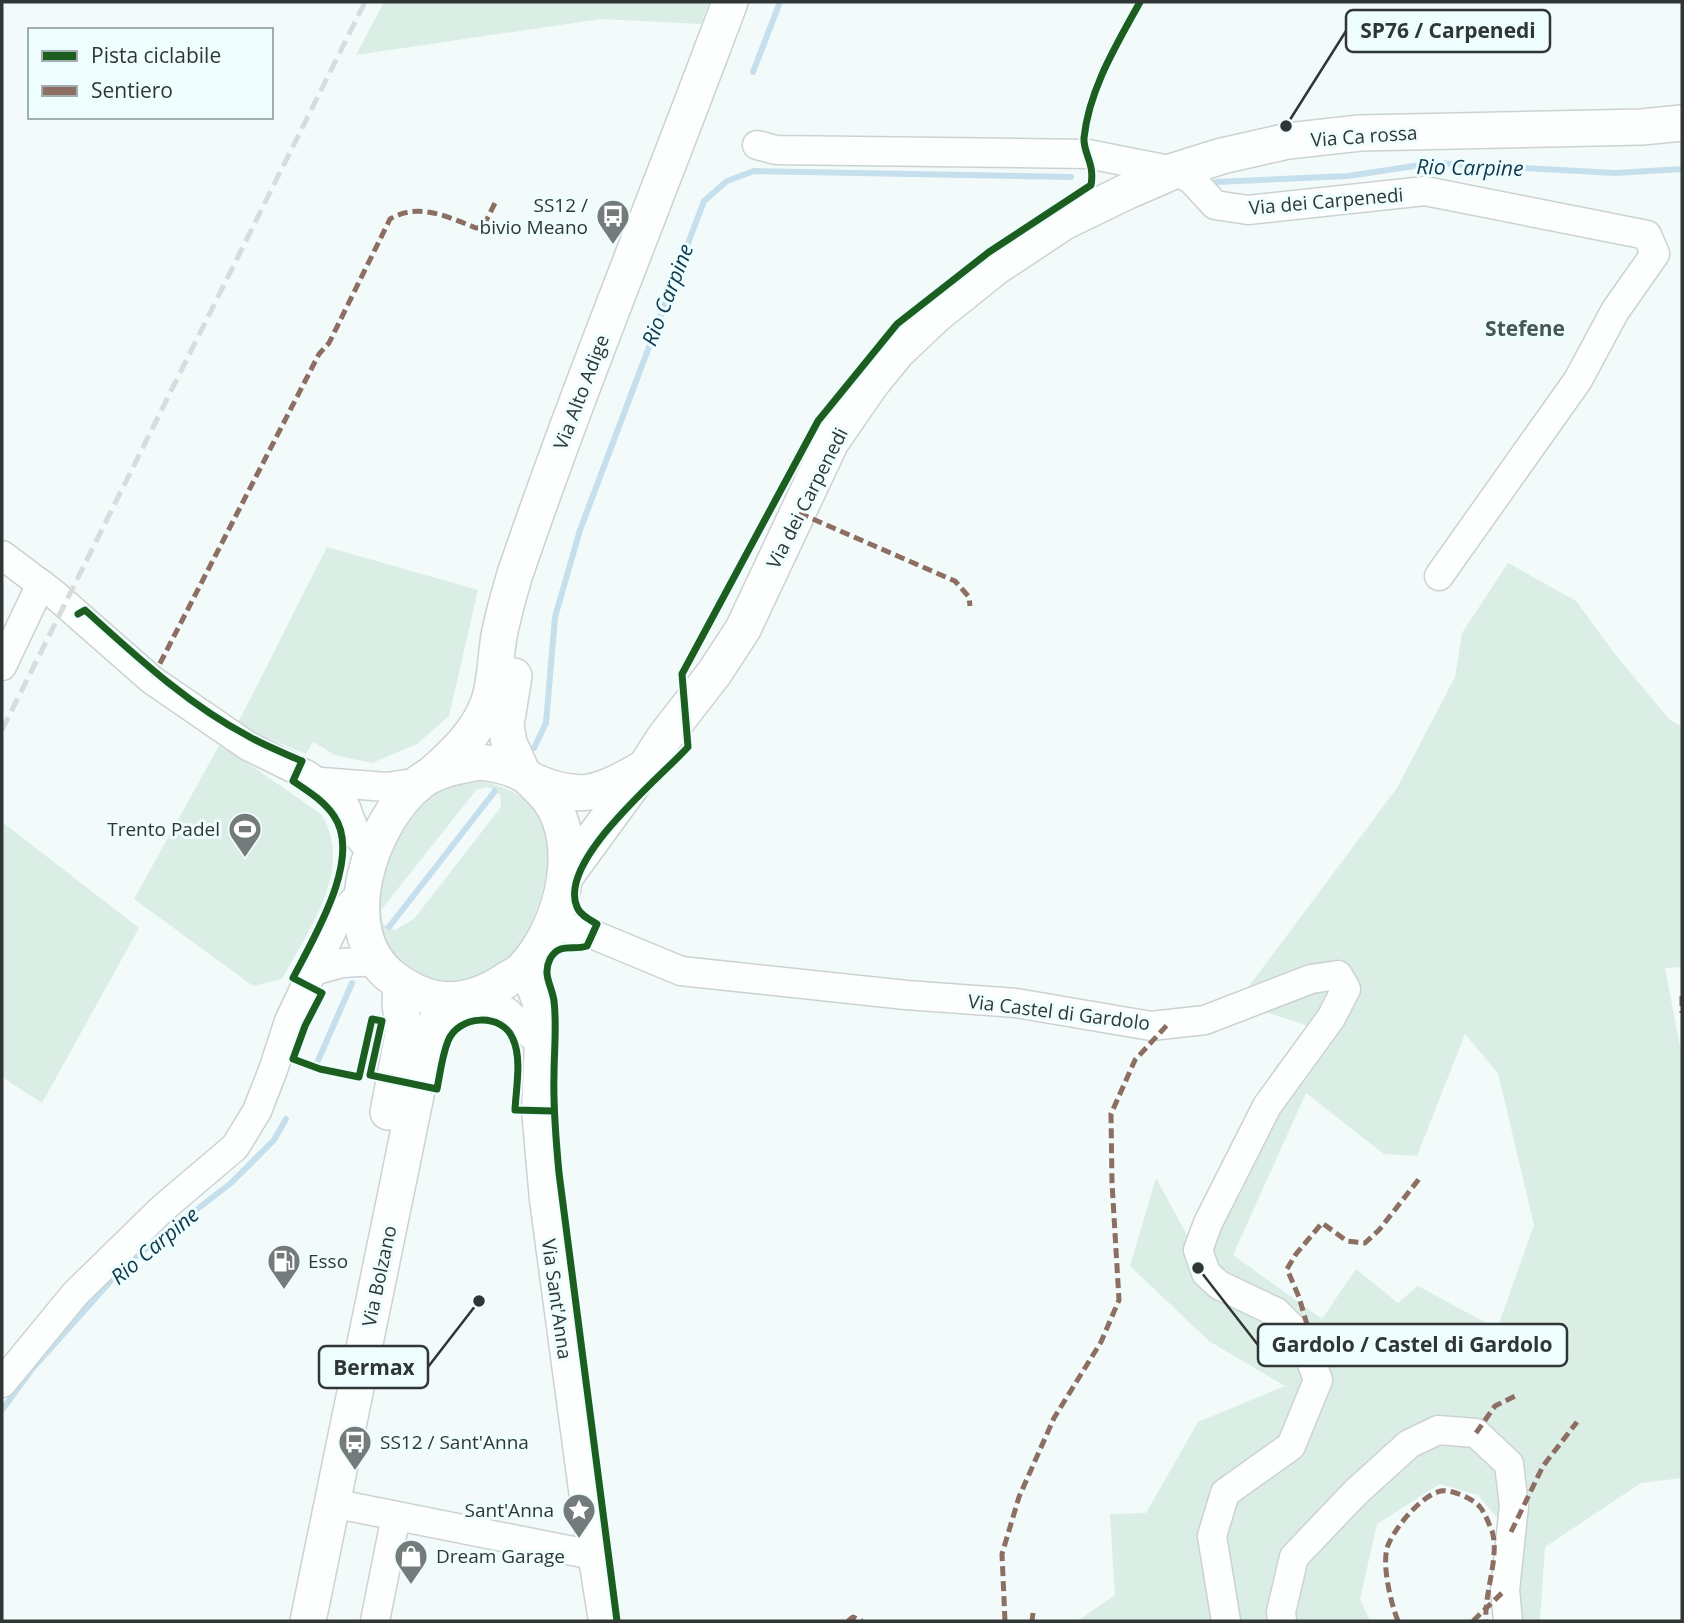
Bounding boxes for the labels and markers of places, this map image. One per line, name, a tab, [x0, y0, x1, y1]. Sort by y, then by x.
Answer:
callout: SP76 / Carpenedi	[1346, 10, 1550, 52]
place label: SS12 / bivio Meano	[480, 192, 588, 240]
bus stop icon: SS12 / bivio Meano	[594, 197, 632, 246]
sports icon: Trento Padel	[226, 810, 264, 859]
place label: Trento Padel	[107, 816, 220, 842]
fuel station icon: Esso	[265, 1242, 303, 1291]
place label: Esso	[308, 1248, 348, 1274]
callout: Gardolo / Castel di Gardolo	[1258, 1324, 1567, 1366]
callout: Bermax	[319, 1346, 428, 1388]
bus stop icon: SS12 / Sant'Anna	[336, 1423, 374, 1472]
place label: SS12 / Sant'Anna	[380, 1429, 529, 1455]
place icon: Sant'Anna	[560, 1491, 598, 1540]
place label: Sant'Anna	[465, 1497, 554, 1523]
shop icon: Dream Garage	[392, 1537, 430, 1586]
place label: Dream Garage	[436, 1543, 565, 1569]

